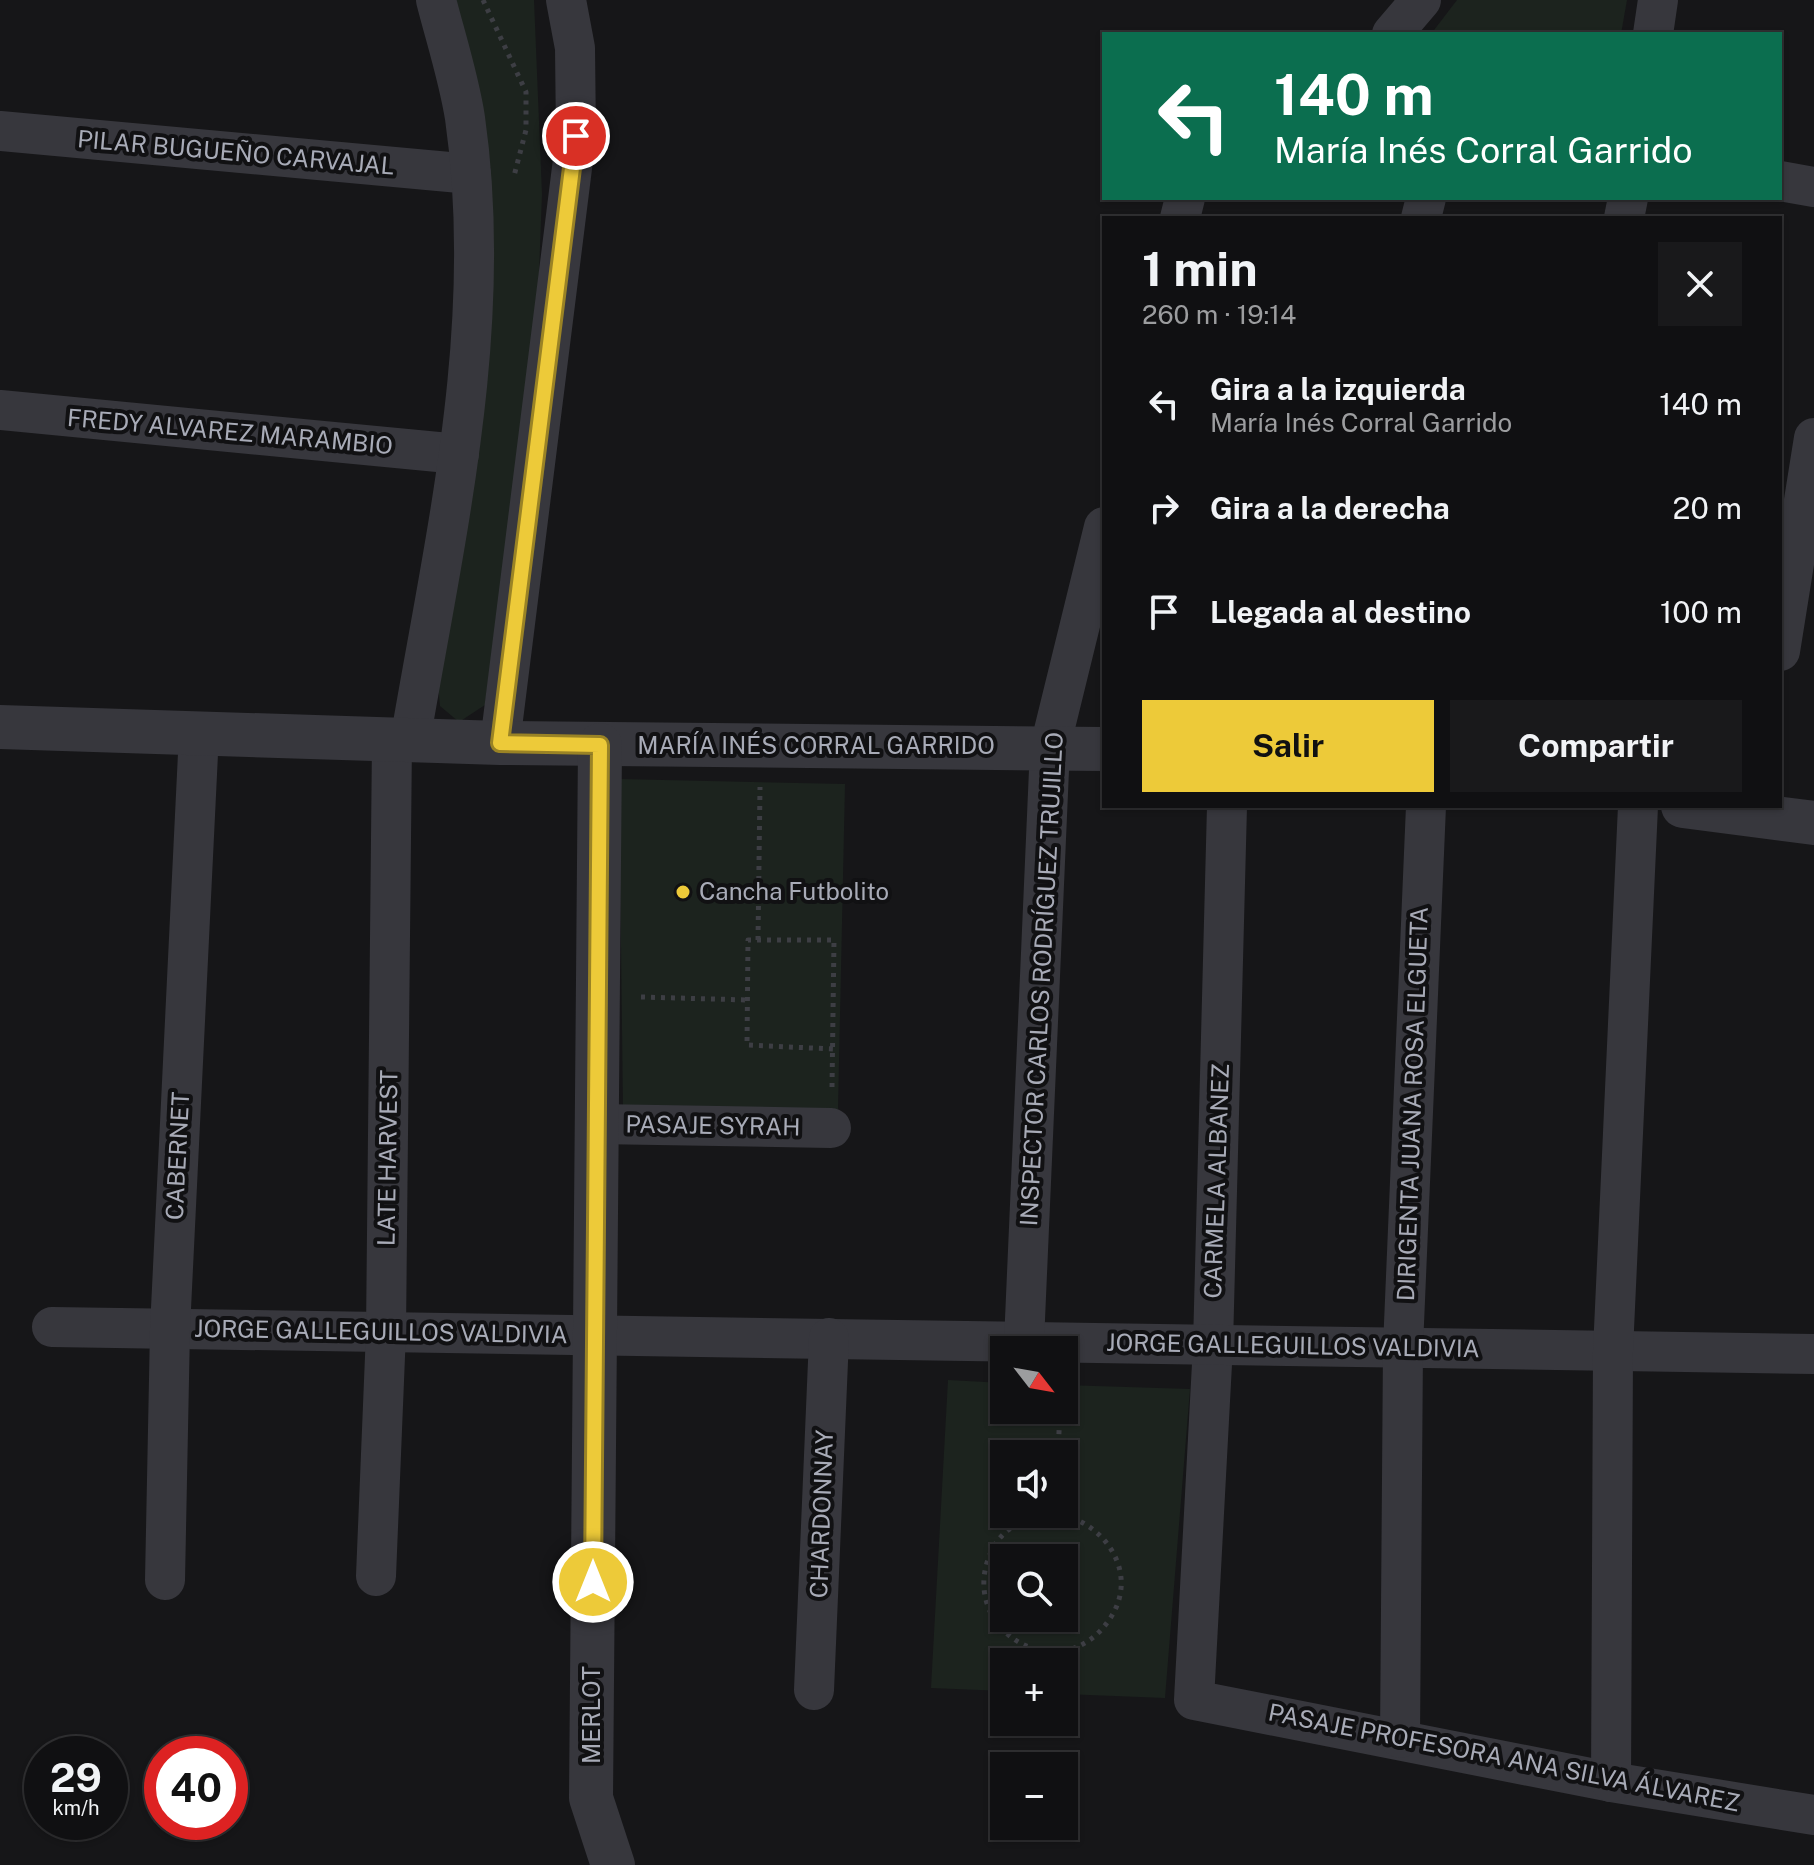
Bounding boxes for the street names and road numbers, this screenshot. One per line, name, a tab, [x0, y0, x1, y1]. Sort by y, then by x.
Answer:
street label: PILAR BUGUEÑO CARVAJAL	[76, 124, 396, 180]
street label: FREDY ALVAREZ MARAMBIO	[66, 403, 394, 459]
street label: MARÍA INÉS CORRAL GARRIDO	[637, 731, 995, 759]
street label: INSPECTOR CARLOS RODRÍGUEZ TRUJILLO	[1014, 731, 1068, 1227]
street label: DIRIGENTA JUANA ROSA ELGUETA	[1391, 906, 1433, 1302]
street label: CARMELA ALBANEZ	[1198, 1063, 1234, 1299]
street label: LATE HARVEST	[371, 1070, 403, 1246]
street label: CABERNET	[160, 1091, 194, 1221]
street label: PASAJE SYRAH	[625, 1109, 801, 1141]
street label: JORGE GALLEGUILLOS VALDIVIA	[194, 1314, 568, 1348]
street label: JORGE GALLEGUILLOS VALDIVIA	[1106, 1328, 1480, 1362]
street label: CHARDONNAY	[804, 1429, 838, 1599]
street label: MERLOT	[577, 1666, 605, 1764]
street label: PASAJE PROFESORA ANA SILVA ÁLVAREZ	[1266, 1698, 1742, 1817]

